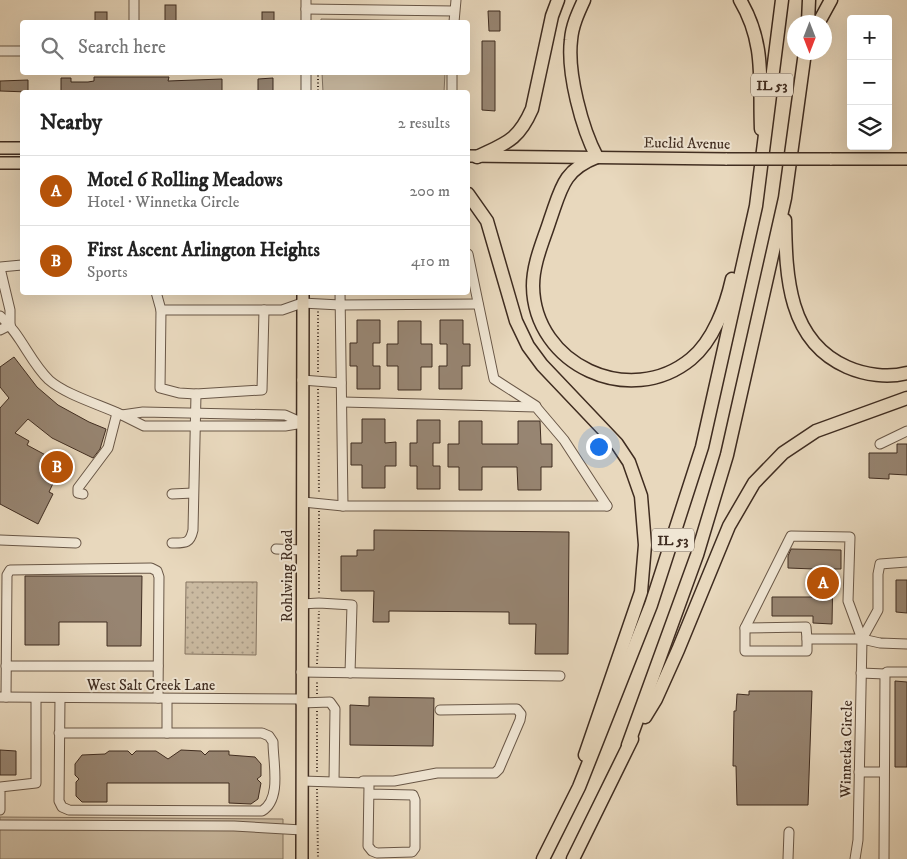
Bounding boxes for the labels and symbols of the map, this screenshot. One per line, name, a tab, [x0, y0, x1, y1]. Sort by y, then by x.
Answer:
north arrow	[787, 15, 832, 60]
road number: IL 53	[751, 74, 793, 96]
street label: Euclid Avenue	[644, 133, 730, 154]
your location	[586, 434, 612, 460]
pin: B	[41, 448, 73, 486]
road number: IL 53	[652, 528, 694, 552]
street label: Rohlwing Road	[278, 529, 297, 622]
pin: A	[807, 564, 839, 602]
street label: West Salt Creek Lane	[86, 676, 215, 695]
street label: Winnetka Circle	[836, 700, 857, 799]

